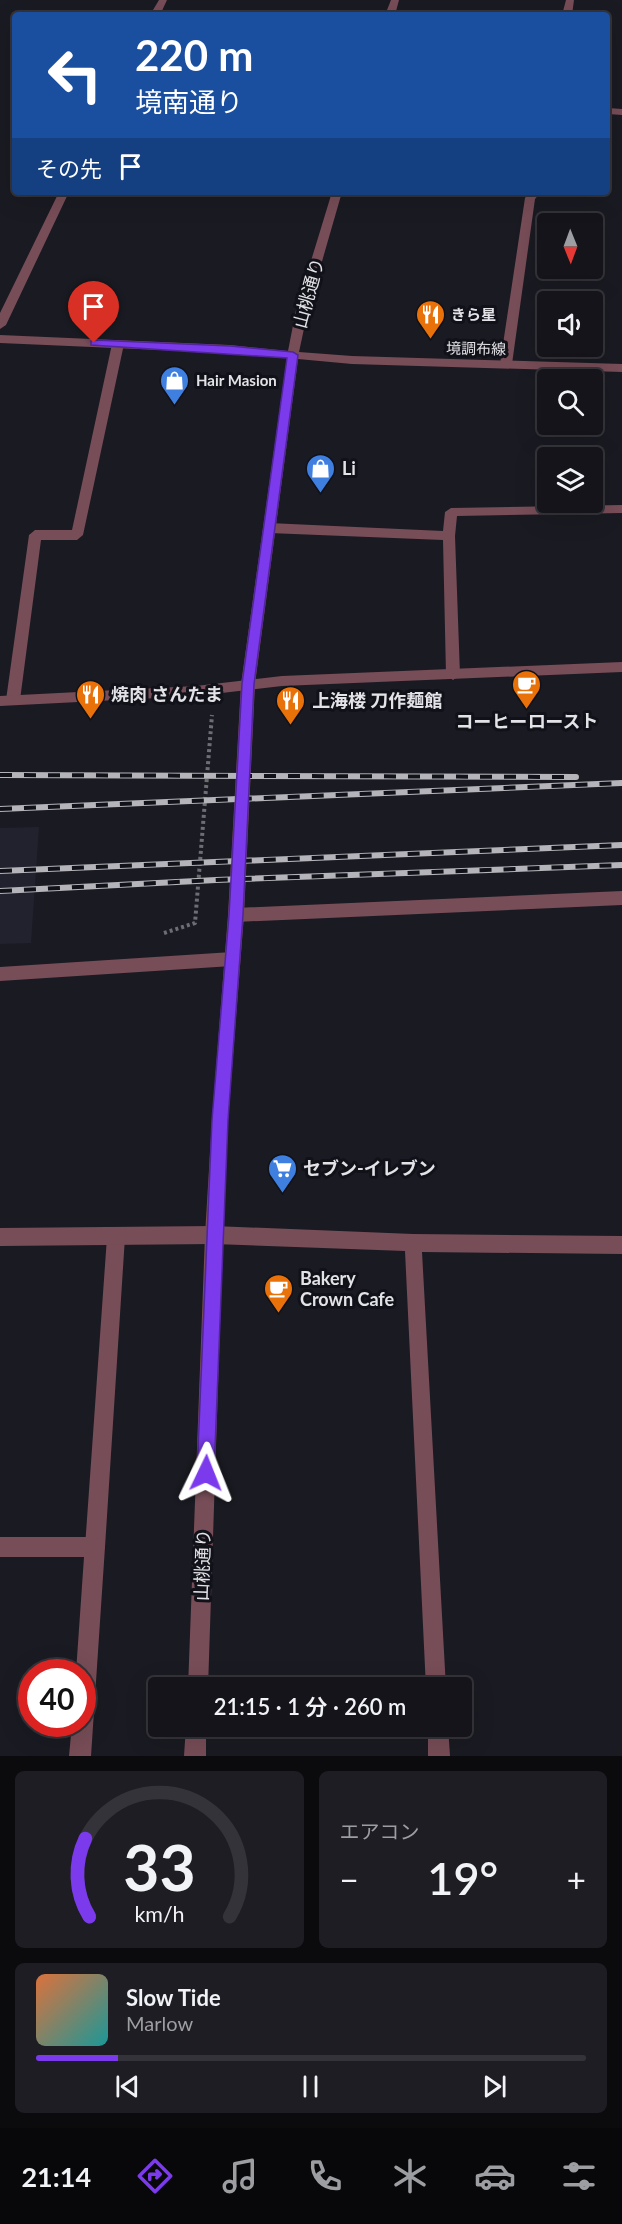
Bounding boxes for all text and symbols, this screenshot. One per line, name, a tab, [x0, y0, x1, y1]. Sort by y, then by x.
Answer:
text: 220 m	[135, 30, 253, 80]
icon: left	[36, 36, 114, 114]
text: 境南通り	[135, 85, 243, 118]
icon: arrive	[114, 150, 147, 183]
text: その先	[36, 155, 102, 182]
north arrow	[537, 213, 603, 279]
map controls	[537, 213, 603, 513]
street label: 山桃通り	[288, 255, 328, 331]
pin	[68, 281, 119, 343]
icon: arrive	[77, 290, 110, 323]
button: sound	[537, 291, 603, 357]
restaurant icon: きら星	[414, 298, 446, 340]
place label: きら星	[451, 305, 496, 323]
street label: 境調布線	[446, 338, 506, 358]
shop icon: Hair Masion	[159, 364, 191, 406]
button: search	[537, 369, 603, 435]
place label: Hair Masion	[196, 371, 277, 389]
button: layers	[537, 447, 603, 513]
shop icon: Li	[305, 452, 337, 494]
place label: Li	[342, 457, 356, 479]
cafe icon: コーヒーロースト	[511, 668, 543, 710]
restaurant icon: 焼肉 さんたま	[74, 678, 106, 720]
place label: 焼肉 さんたま	[111, 683, 223, 705]
restaurant icon: 上海楼 刀作麺館	[275, 684, 307, 726]
place label: 上海楼 刀作麺館	[312, 689, 442, 711]
place label: コーヒーロースト	[455, 710, 599, 732]
supermarket icon: セブン-イレブン	[266, 1152, 298, 1194]
place label: セブン-イレブン	[303, 1157, 436, 1179]
place label: Bakery Crown Cafe	[300, 1267, 395, 1310]
cafe icon: Bakery Crown Cafe	[263, 1272, 295, 1314]
position arrow	[174, 1441, 238, 1505]
street label: 山桃通り	[190, 1529, 214, 1601]
speed limit sign: 40	[18, 1659, 96, 1737]
text: 21:15 · 1 分 · 260 m	[214, 1693, 406, 1720]
text: エアコン	[340, 1819, 420, 1843]
text: 33	[123, 1829, 195, 1904]
text: 19°	[427, 1851, 498, 1905]
text: −	[340, 1859, 359, 1899]
text: +	[567, 1859, 586, 1899]
text: km/h	[134, 1901, 184, 1927]
text: Slow Tide	[126, 1984, 221, 2011]
text: Marlow	[126, 2011, 193, 2035]
icon: previous	[111, 2070, 144, 2103]
icon: pause	[294, 2070, 327, 2103]
icon: next	[478, 2070, 511, 2103]
icon: directions	[134, 2155, 176, 2197]
icon: music	[219, 2155, 261, 2197]
icon: phone	[304, 2155, 346, 2197]
icon: climate	[389, 2155, 431, 2197]
icon: car	[474, 2155, 516, 2197]
icon: filters	[558, 2155, 600, 2197]
text: 21:14	[21, 2160, 91, 2193]

